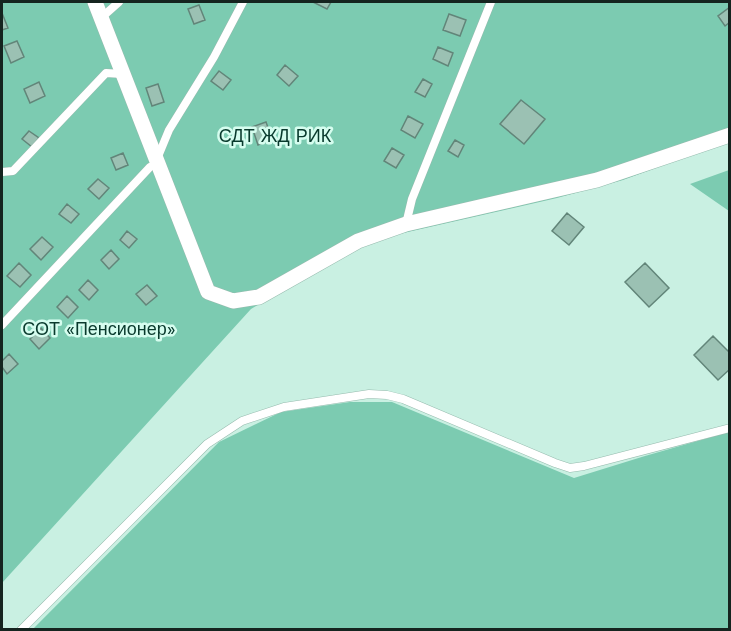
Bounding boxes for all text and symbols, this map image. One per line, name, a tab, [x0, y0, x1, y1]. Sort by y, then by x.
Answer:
park label: СДТ ЖД РИК	[219, 125, 332, 146]
park label: СОТ «Пенсионер»	[22, 318, 176, 339]

